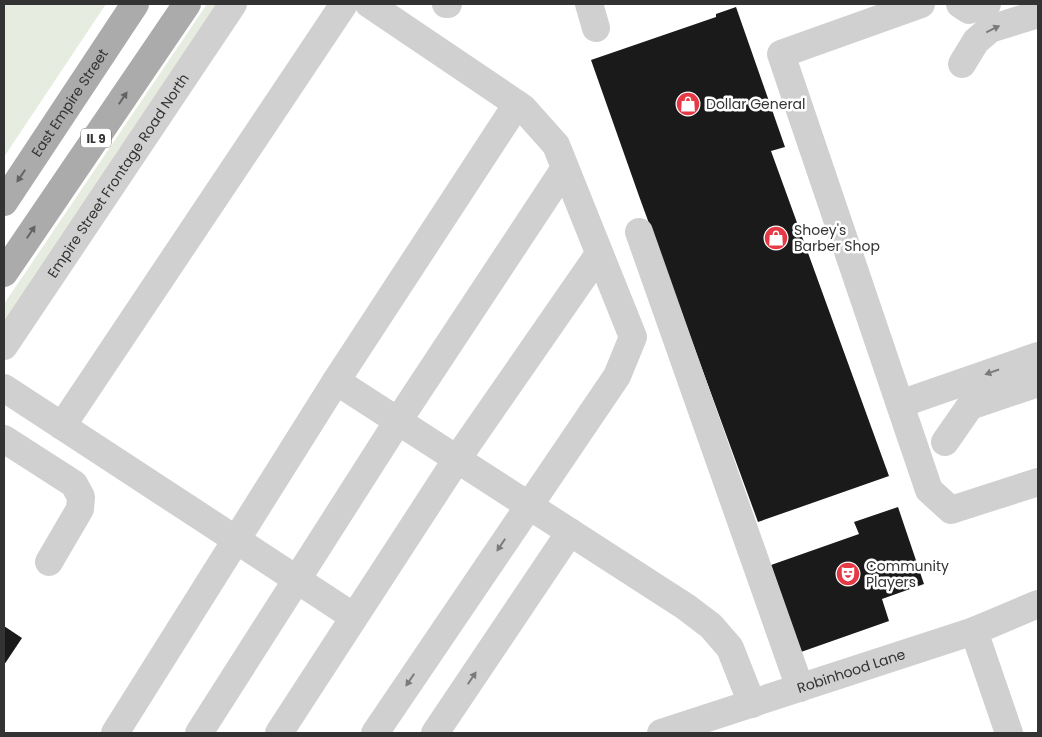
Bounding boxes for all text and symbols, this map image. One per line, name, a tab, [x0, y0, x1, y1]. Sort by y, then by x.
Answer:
one-way arrow	[986, 25, 1000, 33]
street label: East Empire Street	[27, 45, 113, 161]
street label: Empire Street Frontage Road North	[42, 70, 194, 282]
one-way arrow	[118, 91, 128, 105]
shop icon: Dollar General	[675, 91, 701, 117]
place label: Dollar General	[706, 94, 806, 114]
road number: IL 9	[81, 128, 111, 148]
one-way arrow	[16, 169, 26, 182]
place label: Shoey's Barber Shop	[794, 220, 880, 256]
shop icon: Shoey's Barber Shop	[763, 225, 789, 251]
one-way arrow	[26, 226, 36, 239]
one-way arrow	[984, 369, 999, 377]
one-way arrow	[496, 539, 506, 552]
place label: Community Players	[866, 556, 949, 592]
theatre icon: Community Players	[835, 561, 861, 587]
street label: Robinhood Lane	[794, 644, 908, 698]
one-way arrow	[467, 672, 477, 685]
one-way arrow	[406, 673, 415, 687]

